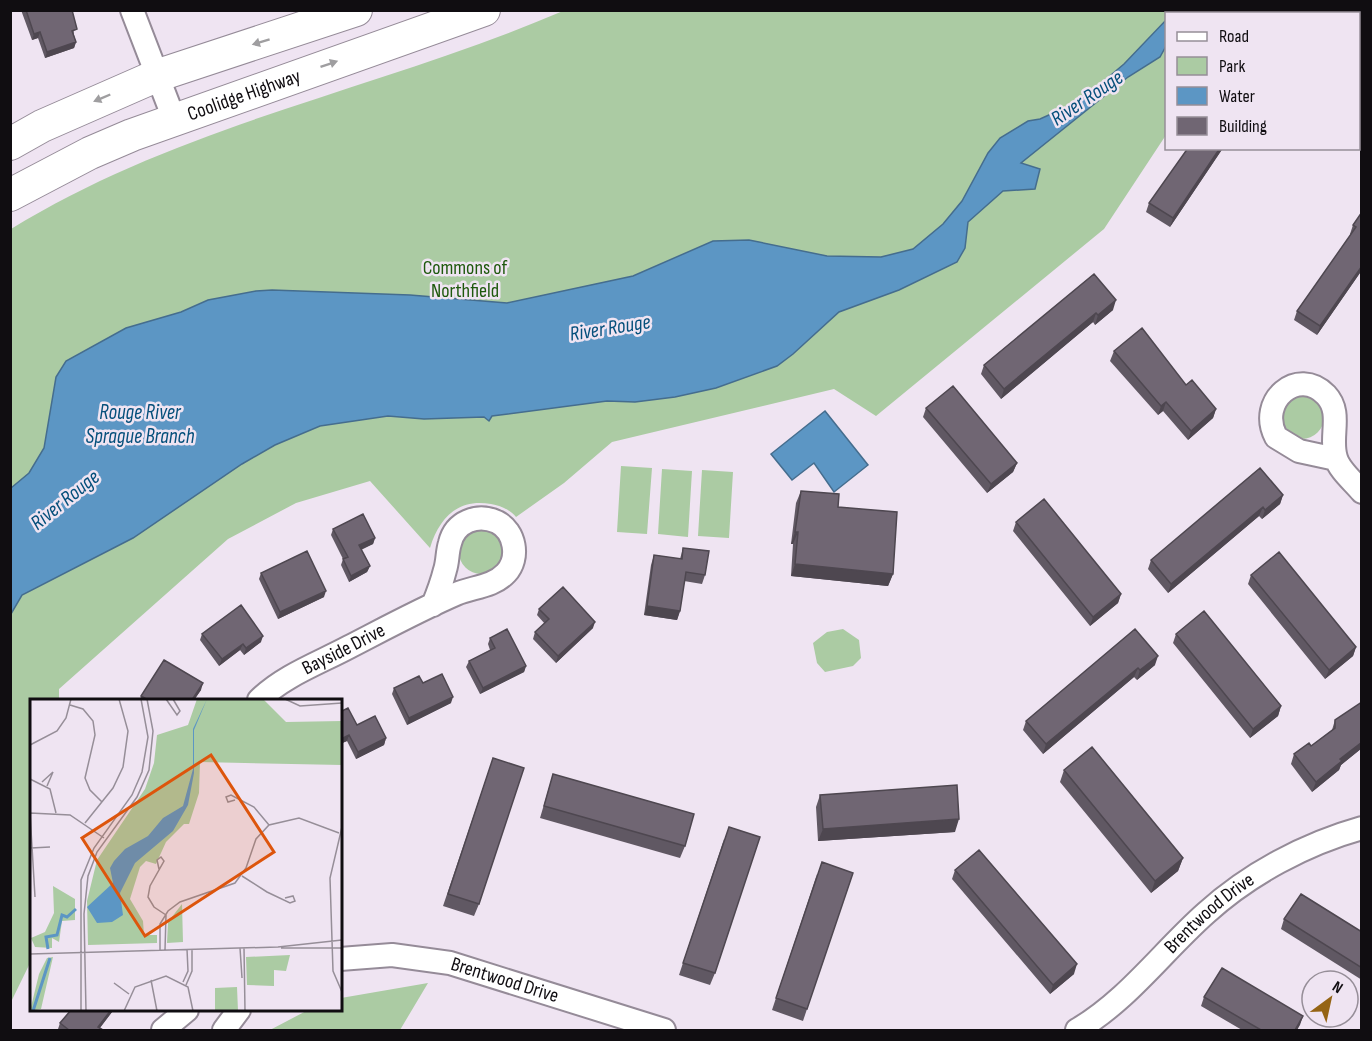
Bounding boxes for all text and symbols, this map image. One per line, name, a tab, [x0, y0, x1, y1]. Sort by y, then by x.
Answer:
legend	[1165, 12, 1360, 150]
text: Road	[1219, 26, 1249, 47]
one-way arrow	[252, 38, 270, 47]
text: Park	[1219, 56, 1245, 77]
one-way arrow	[320, 59, 338, 69]
street label: Coolidge Highway	[184, 64, 304, 126]
water label: River Rouge	[1046, 65, 1128, 131]
text: Water	[1219, 86, 1255, 107]
one-way arrow	[94, 94, 111, 103]
text: Building	[1219, 116, 1267, 137]
park label: Commons of Northfield	[423, 256, 508, 303]
water label: River Rouge	[568, 309, 652, 347]
water label: Rouge River Sprague Branch	[85, 400, 195, 449]
water label: River Rouge	[25, 465, 105, 535]
street label: Bayside Drive	[298, 618, 389, 680]
inset map	[30, 699, 342, 1011]
street label: Brentwood Drive	[1159, 868, 1259, 959]
street label: Brentwood Drive	[448, 952, 561, 1008]
north arrow	[1300, 969, 1360, 1029]
text: N	[1329, 977, 1346, 998]

